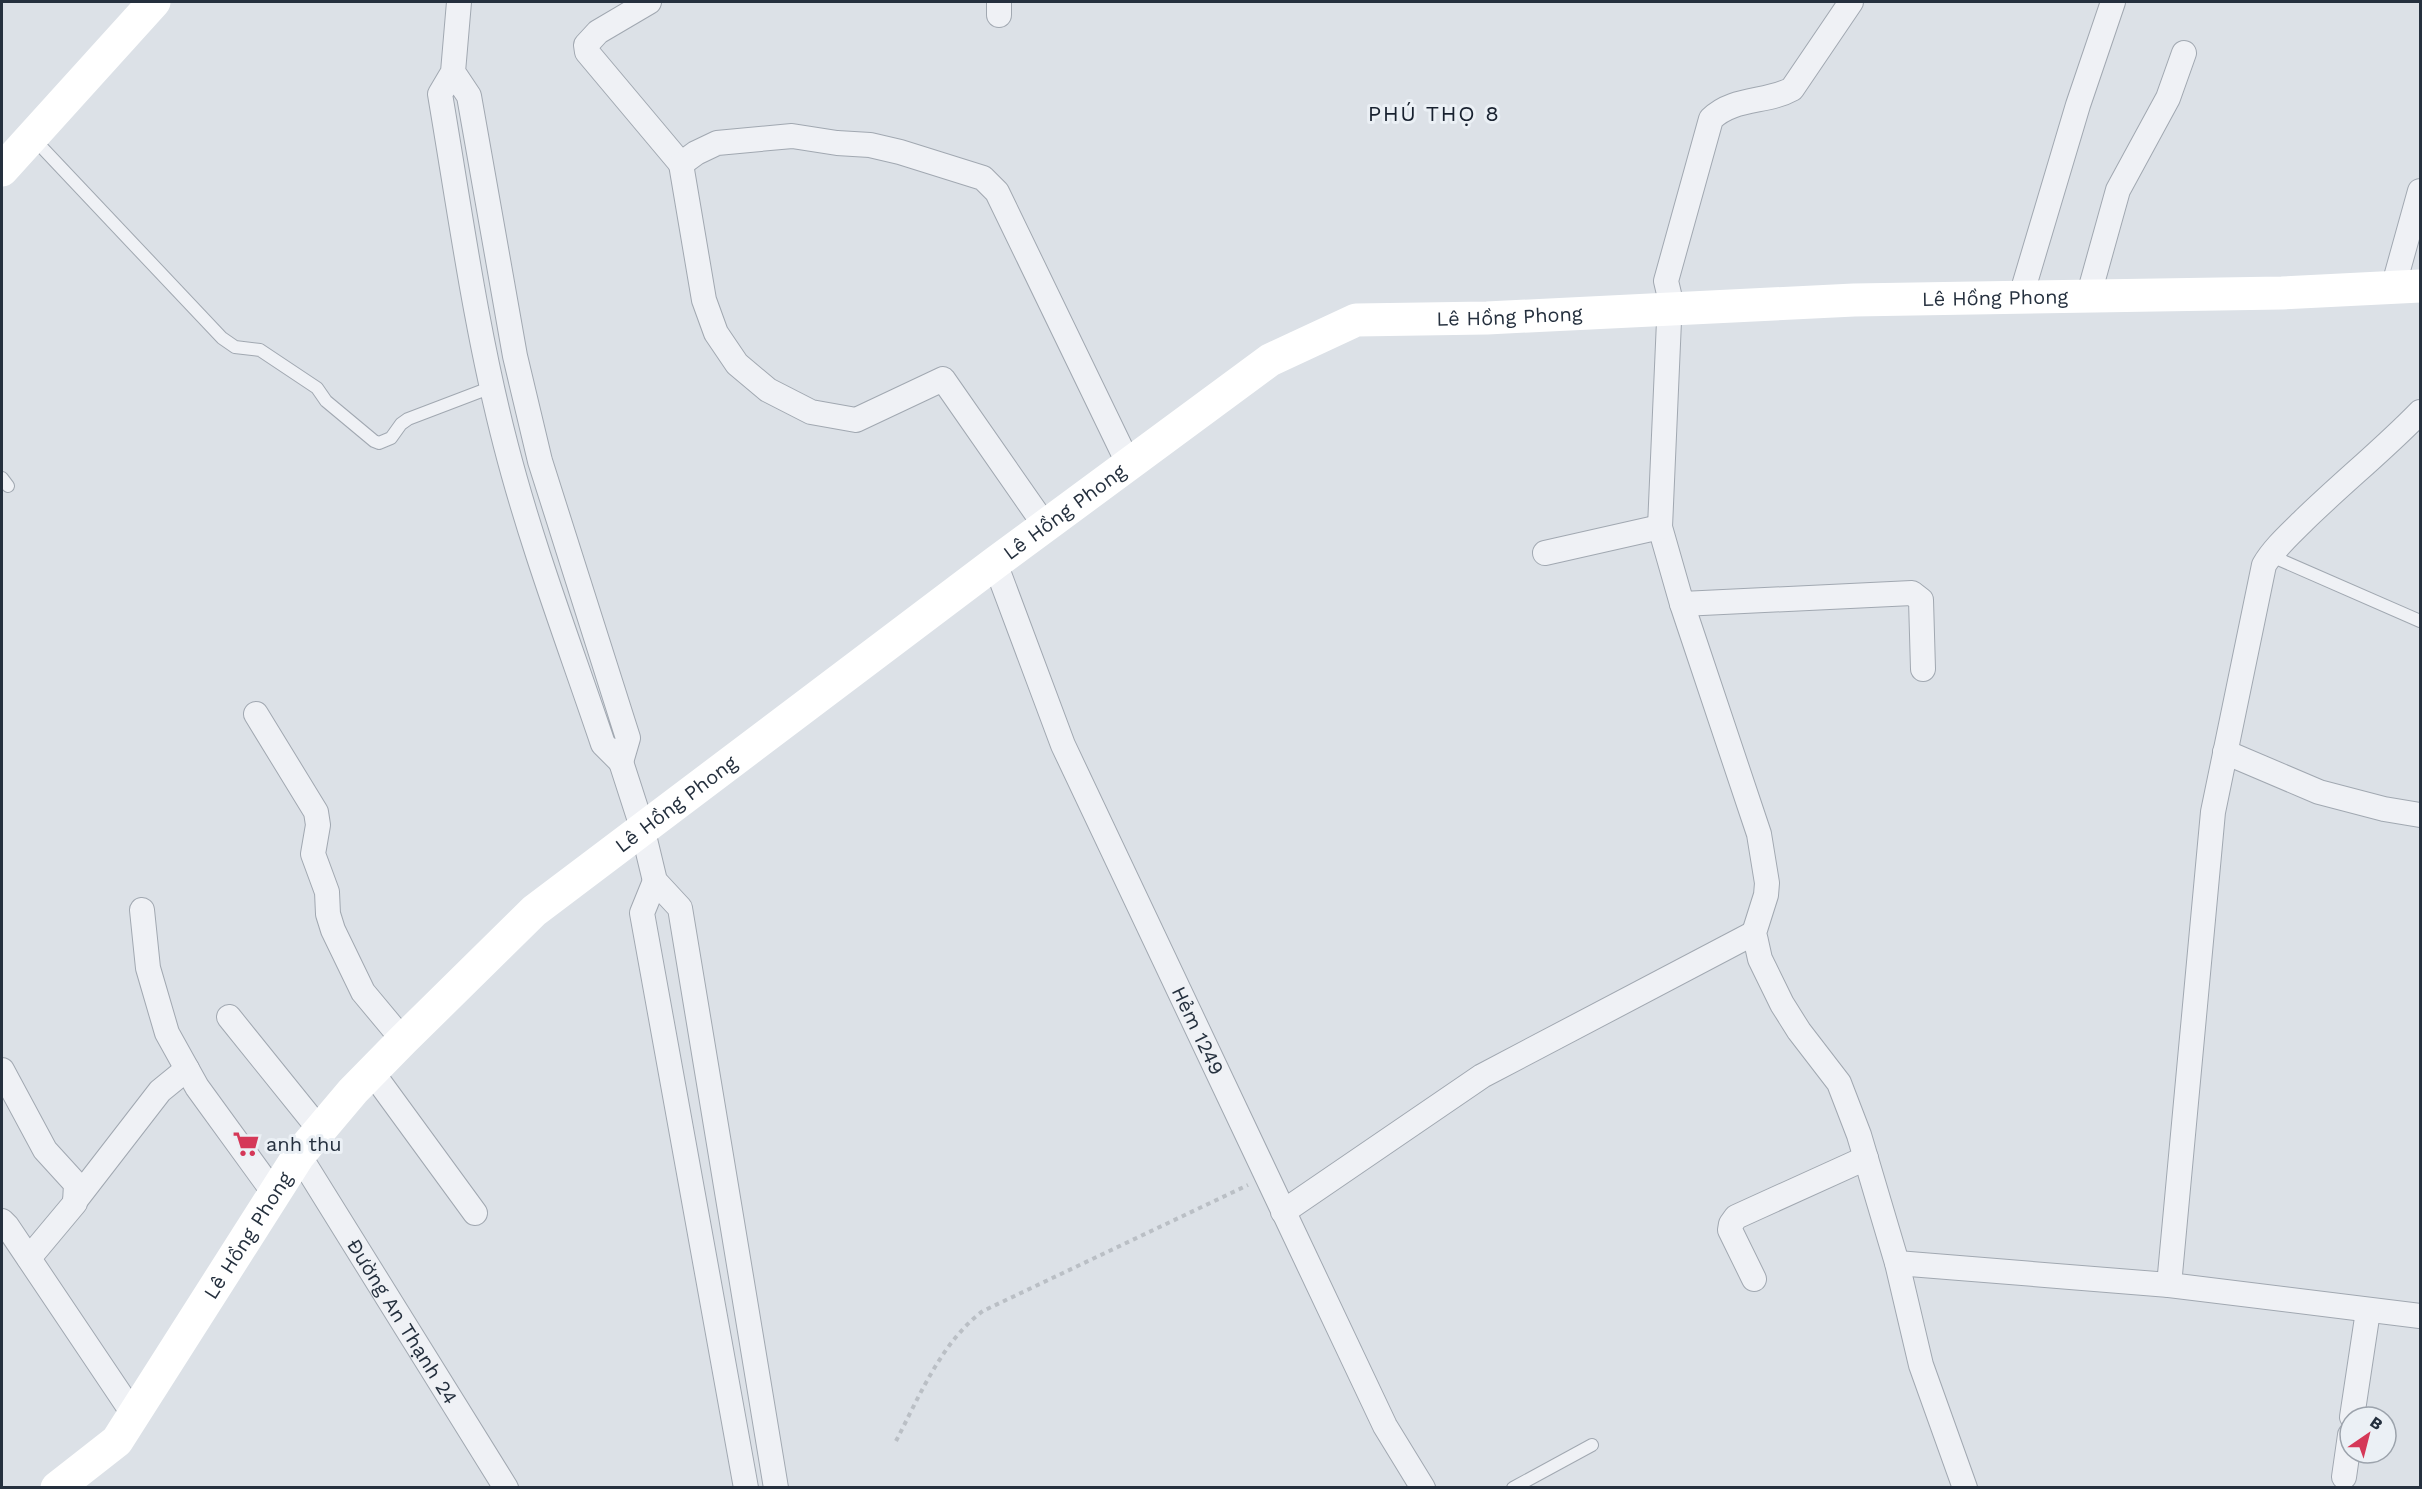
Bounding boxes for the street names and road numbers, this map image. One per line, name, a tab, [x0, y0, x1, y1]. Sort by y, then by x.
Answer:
street label: Lê Hồng Phong	[1922, 284, 2069, 311]
street label: Lê Hồng Phong	[1436, 301, 1583, 331]
street label: Lê Hồng Phong	[998, 459, 1130, 565]
street label: Lê Hồng Phong	[610, 750, 742, 857]
street label: Hẻm 1249	[1167, 982, 1229, 1078]
street label: Lê Hồng Phong	[199, 1167, 297, 1303]
street label: Đường An Thạnh 24	[342, 1234, 463, 1409]

